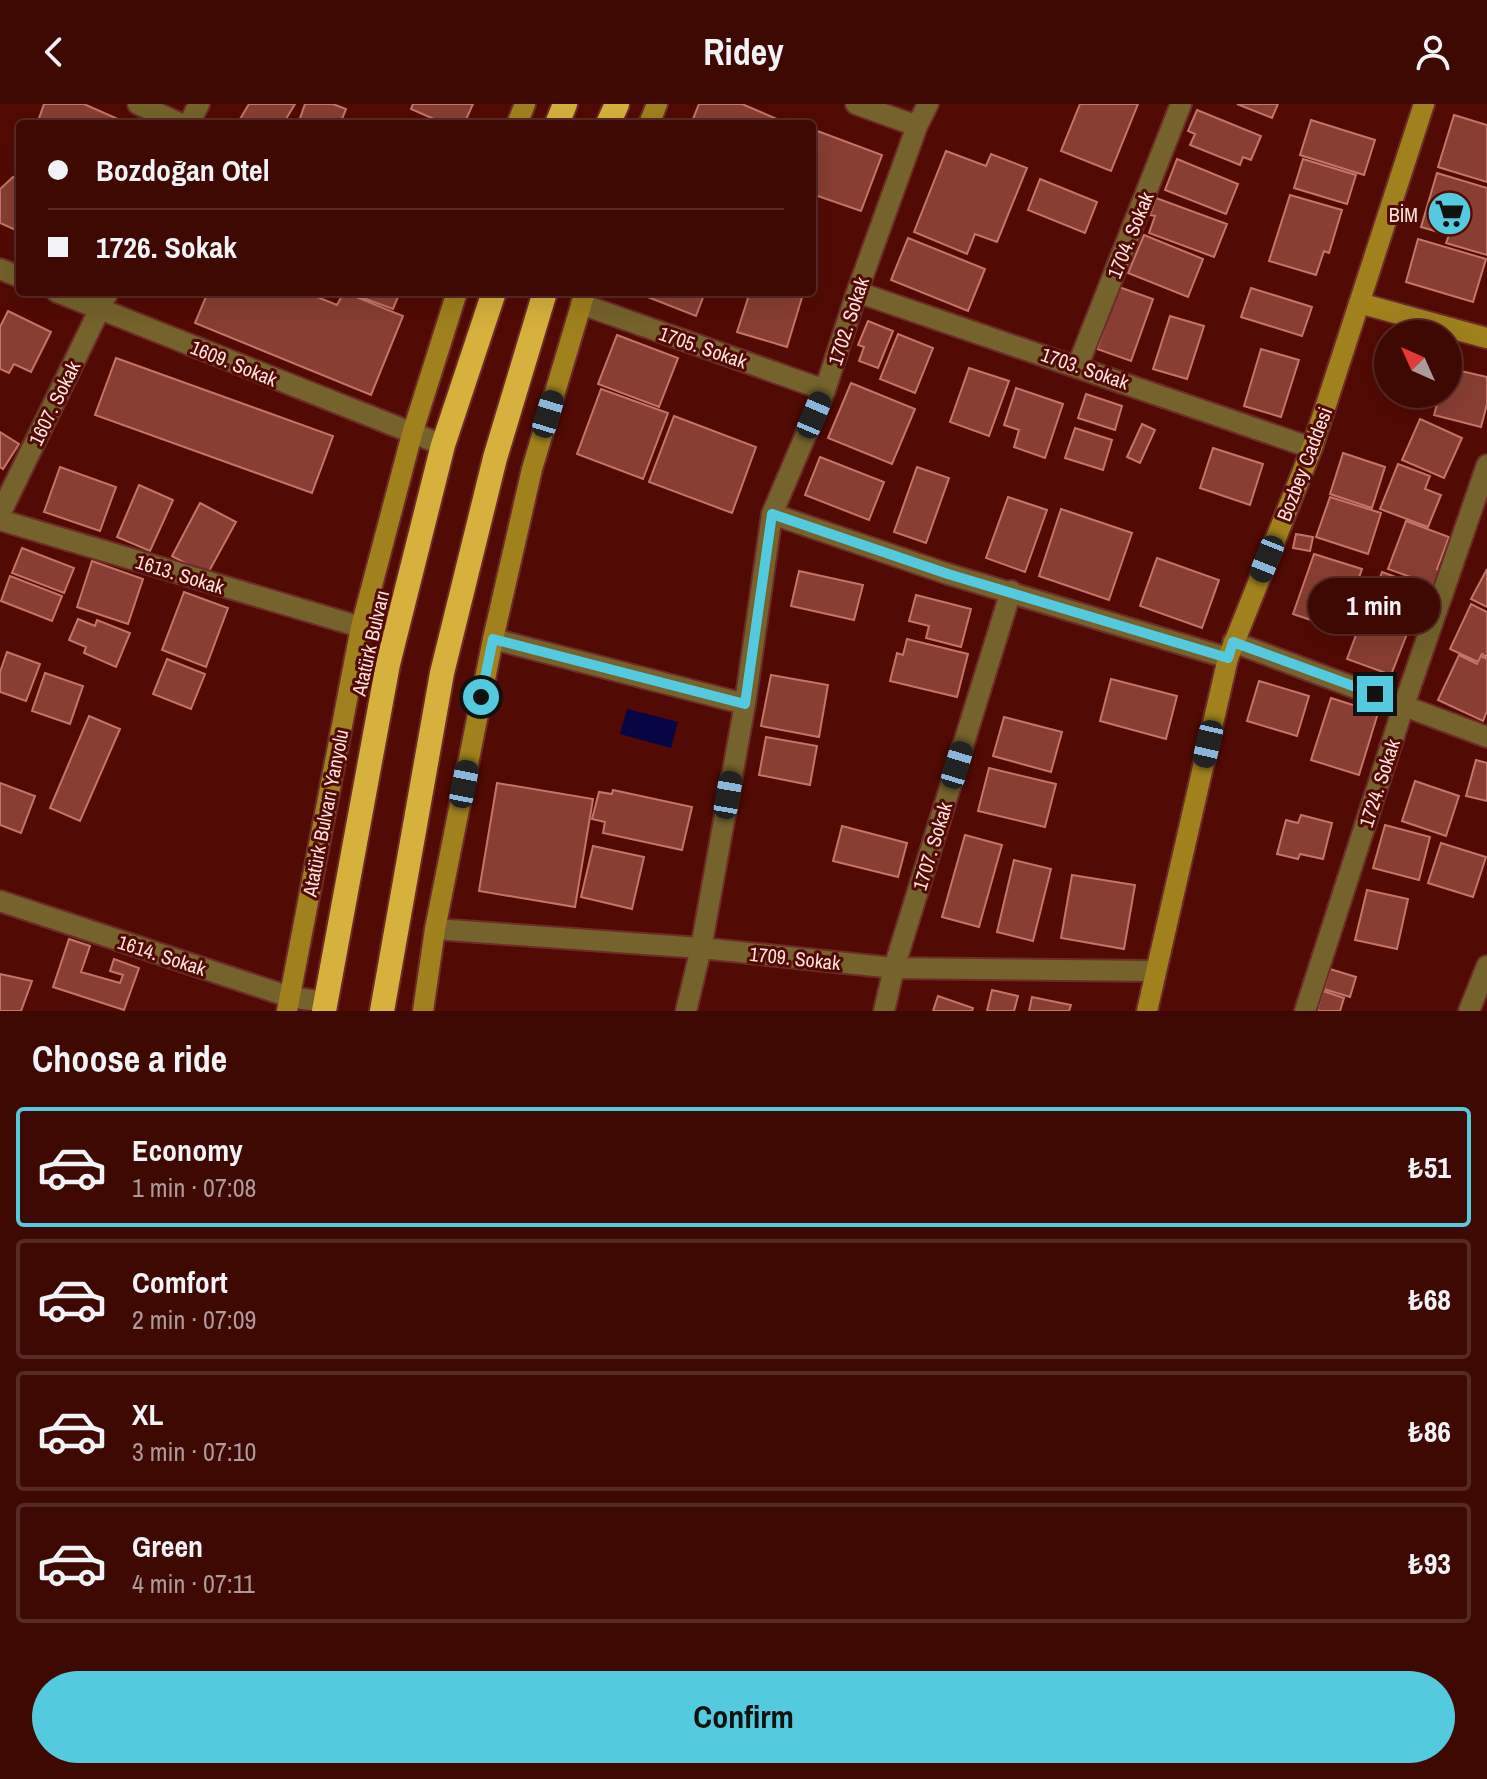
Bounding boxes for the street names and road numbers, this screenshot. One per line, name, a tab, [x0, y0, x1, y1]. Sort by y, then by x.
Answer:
street label: 1704. Sokak	[1100, 187, 1160, 282]
street label: 1702. Sokak	[821, 273, 875, 369]
street label: 1705. Sokak	[655, 319, 751, 375]
street label: 1609. Sokak	[187, 333, 282, 393]
street label: 1703. Sokak	[1037, 340, 1133, 396]
street label: 1607. Sokak	[22, 355, 86, 450]
street label: Bozbey Caddesi	[1270, 403, 1338, 525]
street label: 1613. Sokak	[132, 548, 228, 600]
street label: Atatürk Bulvarı	[345, 588, 395, 699]
street label: Atatürk Bulvarı Yanyolu	[295, 727, 354, 900]
street label: 1724. Sokak	[1352, 735, 1406, 831]
street label: 1707. Sokak	[906, 798, 958, 894]
street label: 1614. Sokak	[114, 928, 210, 982]
street label: 1709. Sokak	[748, 940, 843, 976]

